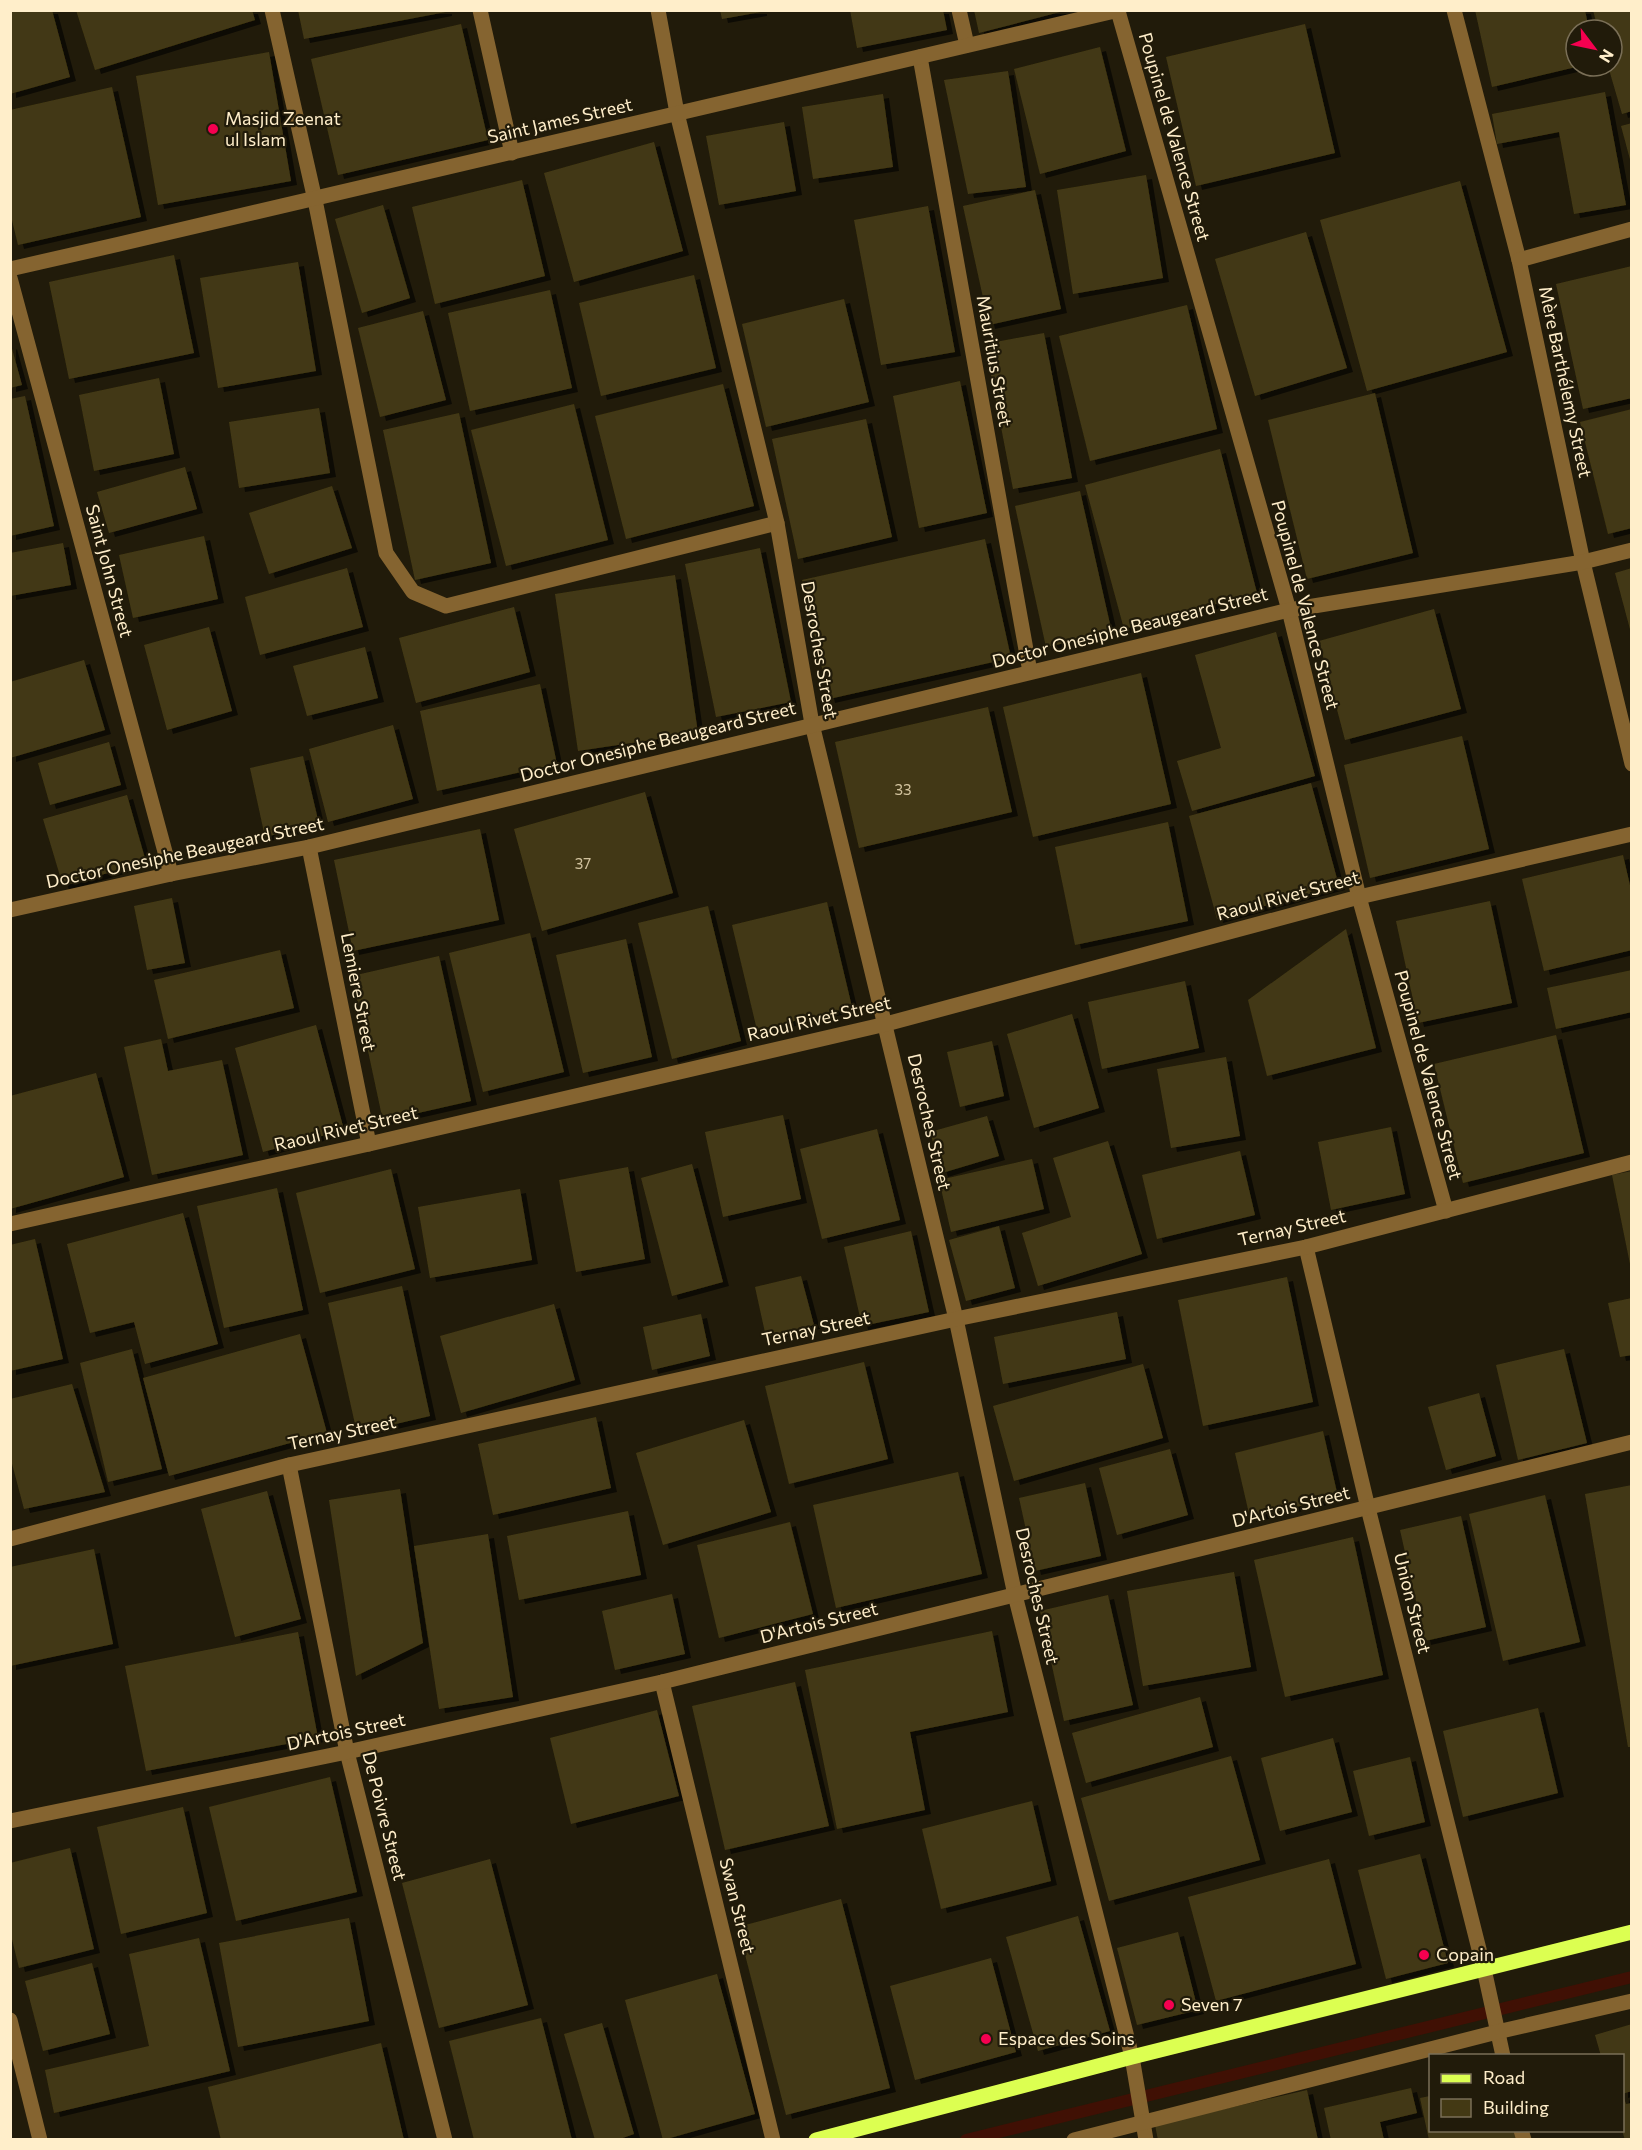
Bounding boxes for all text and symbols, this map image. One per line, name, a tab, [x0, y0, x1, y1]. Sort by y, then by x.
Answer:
north arrow	[1564, 18, 1624, 78]
street label: Poupinel de Valence Street	[1135, 30, 1215, 244]
text: N	[1596, 46, 1618, 66]
street label: Saint James Street	[485, 93, 634, 147]
place label: Masjid Zeenat ul Islam	[225, 107, 341, 150]
marker: Masjid Zeenat ul Islam	[206, 122, 220, 136]
street label: Mère Barthélemy Street	[1535, 284, 1597, 480]
street label: Mauritius Street	[973, 293, 1017, 428]
street label: Poupinel de Valence Street	[1267, 497, 1345, 712]
street label: Saint John Street	[82, 502, 138, 640]
street label: Desroches Street	[797, 579, 843, 721]
street label: Doctor Onesiphe Beaugeard Street	[990, 582, 1270, 672]
street label: Doctor Onesiphe Beaugeard Street	[518, 696, 798, 786]
house number: 33	[894, 780, 912, 798]
street label: Doctor Onesiphe Beaugeard Street	[44, 812, 326, 892]
house number: 37	[575, 854, 591, 872]
street label: Raoul Rivet Street	[1214, 865, 1362, 925]
street label: Lemiere Street	[337, 931, 381, 1053]
street label: Poupinel de Valence Street	[1390, 967, 1468, 1182]
street label: Raoul Rivet Street	[745, 991, 893, 1045]
street label: Desroches Street	[904, 1051, 956, 1192]
street label: Raoul Rivet Street	[272, 1101, 420, 1155]
street label: Ternay Street	[1236, 1204, 1348, 1250]
street label: Ternay Street	[760, 1306, 872, 1350]
street label: Ternay Street	[286, 1410, 398, 1454]
street label: D'Artois Street	[1230, 1481, 1352, 1531]
street label: Desroches Street	[1012, 1525, 1064, 1666]
street label: Union Street	[1390, 1550, 1436, 1656]
street label: D'Artois Street	[758, 1597, 880, 1647]
street label: D'Artois Street	[284, 1708, 407, 1754]
street label: De Poivre Street	[358, 1749, 412, 1883]
street label: Swan Street	[715, 1855, 761, 1956]
place label: Copain	[1436, 1943, 1494, 1965]
marker: Copain	[1417, 1948, 1431, 1962]
place label: Seven 7	[1181, 1993, 1243, 2015]
marker: Seven 7	[1162, 1998, 1176, 2012]
place label: Espace des Soins	[998, 2027, 1135, 2049]
marker: Espace des Soins	[979, 2032, 993, 2046]
legend	[1429, 2054, 1624, 2132]
text: Road	[1483, 2066, 1525, 2088]
text: Building	[1483, 2096, 1549, 2118]

